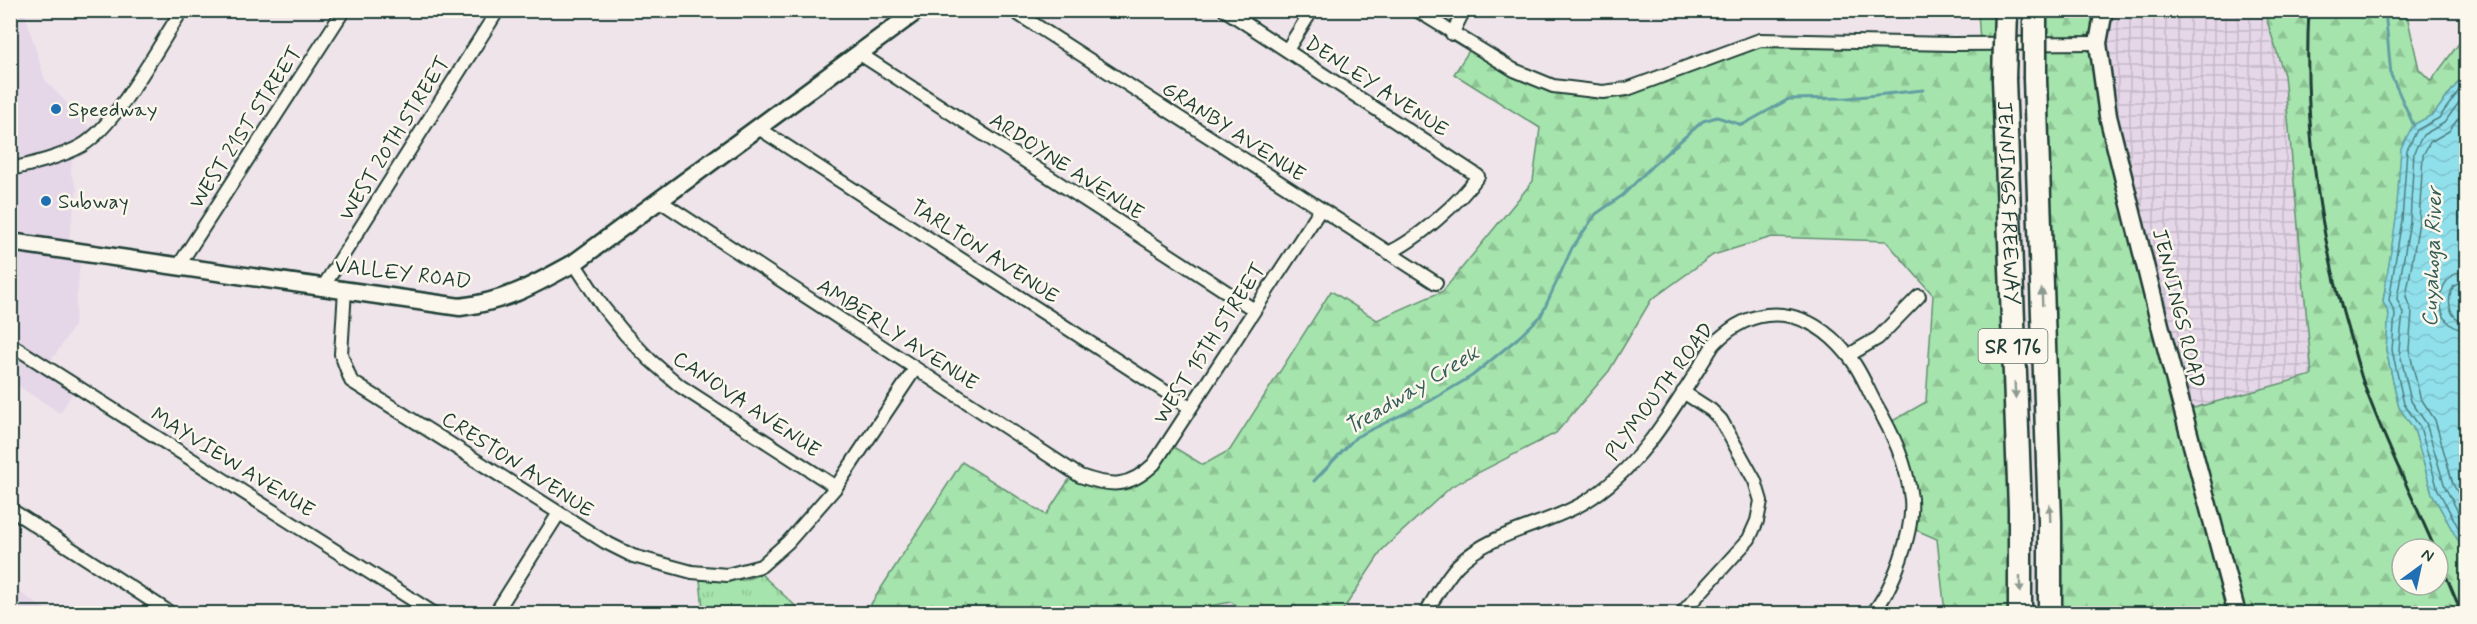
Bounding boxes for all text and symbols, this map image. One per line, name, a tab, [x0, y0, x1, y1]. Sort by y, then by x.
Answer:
street label: DENLEY AVENUE	[1299, 30, 1454, 144]
street label: WEST 21ST STREET	[183, 41, 309, 214]
street label: WEST 20TH STREET	[333, 51, 457, 226]
street label: GRANBY AVENUE	[1156, 75, 1311, 189]
place label: Speedway	[68, 96, 157, 124]
street label: JENNINGS FREEWAY	[1990, 100, 2025, 306]
marker: Speedway	[49, 102, 63, 116]
street label: ARDOYNE AVENUE	[984, 106, 1149, 227]
water label: Cuyahoga River	[2417, 184, 2451, 328]
place label: Subway	[58, 188, 129, 216]
street label: TARLTON AVENUE	[905, 193, 1064, 310]
marker: Subway	[39, 194, 53, 208]
street label: JENNINGS ROAD	[2145, 226, 2211, 391]
street label: VALLEY ROAD	[333, 252, 473, 296]
street label: WEST 15TH STREET	[1147, 257, 1273, 430]
street label: AMBERLY AVENUE	[811, 272, 984, 398]
one-way arrow	[2037, 288, 2046, 307]
street label: PLYMOUTH ROAD	[1599, 317, 1721, 466]
road number: SR 176	[1978, 329, 2048, 363]
water label: Treadway Creek	[1340, 339, 1486, 442]
street label: CANOVA AVENUE	[667, 345, 826, 465]
one-way arrow	[2010, 380, 2019, 399]
street label: MAYVIEW AVENUE	[145, 401, 320, 525]
street label: CRESTON AVENUE	[436, 405, 599, 525]
one-way arrow	[2045, 504, 2054, 523]
north arrow	[2390, 537, 2450, 597]
text: N	[2417, 544, 2438, 567]
one-way arrow	[2015, 575, 2025, 594]

